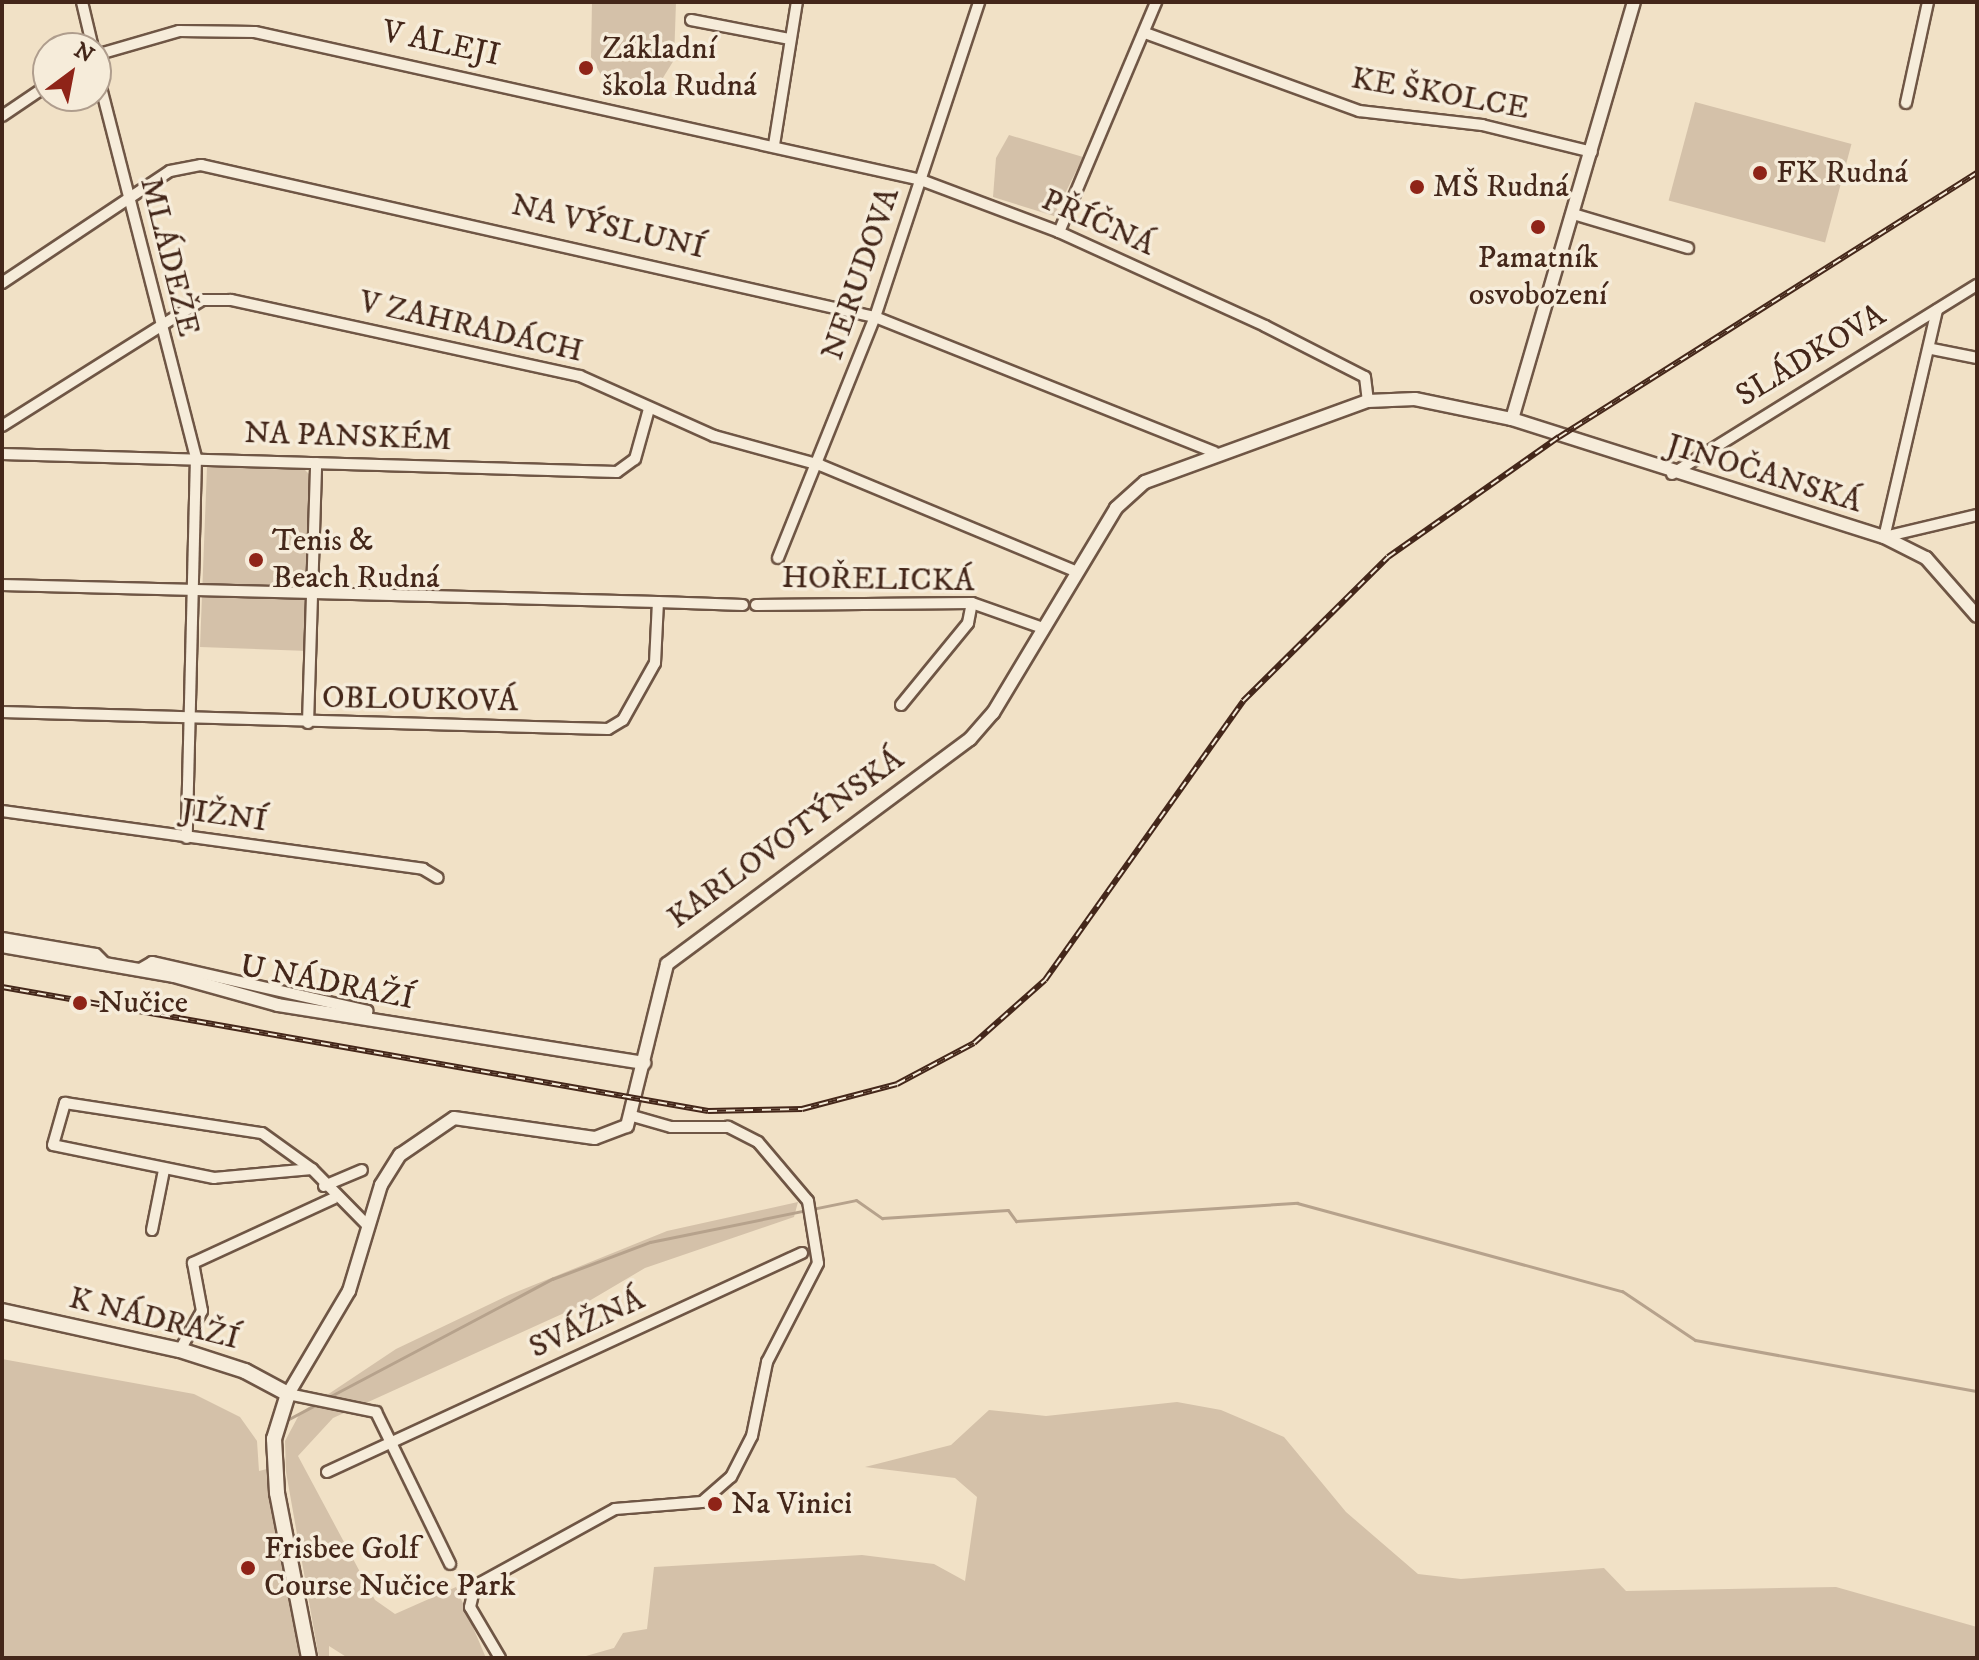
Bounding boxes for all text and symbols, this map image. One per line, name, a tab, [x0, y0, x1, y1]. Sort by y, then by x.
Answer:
street label: V ALEJI	[379, 13, 503, 75]
place label: Základní škola Rudná	[602, 31, 757, 106]
north arrow	[32, 32, 112, 112]
text: N	[69, 37, 99, 69]
marker: Základní škola Rudná	[577, 59, 595, 77]
street label: KE ŠKOLCE	[1348, 59, 1532, 129]
place label: FK Rudná	[1776, 154, 1908, 192]
marker: FK Rudná	[1751, 164, 1769, 182]
place label: MŠ Rudná	[1433, 168, 1569, 206]
street label: MLÁDEŽE	[131, 174, 207, 340]
marker: MŠ Rudná	[1408, 178, 1426, 196]
street label: PŘÍČNÁ	[1035, 181, 1161, 265]
street label: NERUDOVA	[814, 183, 908, 365]
street label: NA VÝSLUNÍ	[507, 186, 709, 268]
marker: Pamatník osvobození	[1529, 218, 1547, 236]
place label: Pamatník osvobození	[1469, 240, 1607, 315]
street label: V ZAHRADÁCH	[355, 283, 587, 371]
street label: SLÁDKOVA	[1729, 296, 1893, 416]
street label: NA PANSKÉM	[243, 414, 453, 460]
street label: JINOČANSKÁ	[1662, 426, 1866, 522]
place label: Tenis & Beach Rudná	[272, 523, 440, 598]
marker: Tenis & Beach Rudná	[247, 551, 265, 569]
street label: HOŘELICKÁ	[781, 559, 975, 601]
street label: OBLOUKOVÁ	[322, 679, 518, 721]
street label: KARLOVOTÝNSKÁ	[661, 741, 911, 937]
street label: JIŽNÍ	[179, 791, 269, 841]
street label: U NÁDRAŽÍ	[237, 947, 417, 1019]
place label: Nučice	[98, 984, 188, 1022]
marker: Nučice	[69, 992, 91, 1014]
street label: K NÁDRAŽÍ	[65, 1279, 243, 1359]
street label: SVÁŽNÁ	[523, 1281, 651, 1367]
place label: Na Vinici	[731, 1485, 852, 1523]
marker: Na Vinici	[706, 1495, 724, 1513]
place label: Frisbee Golf Course Nučice Park	[264, 1531, 516, 1606]
marker: Frisbee Golf Course Nučice Park	[239, 1559, 257, 1577]

